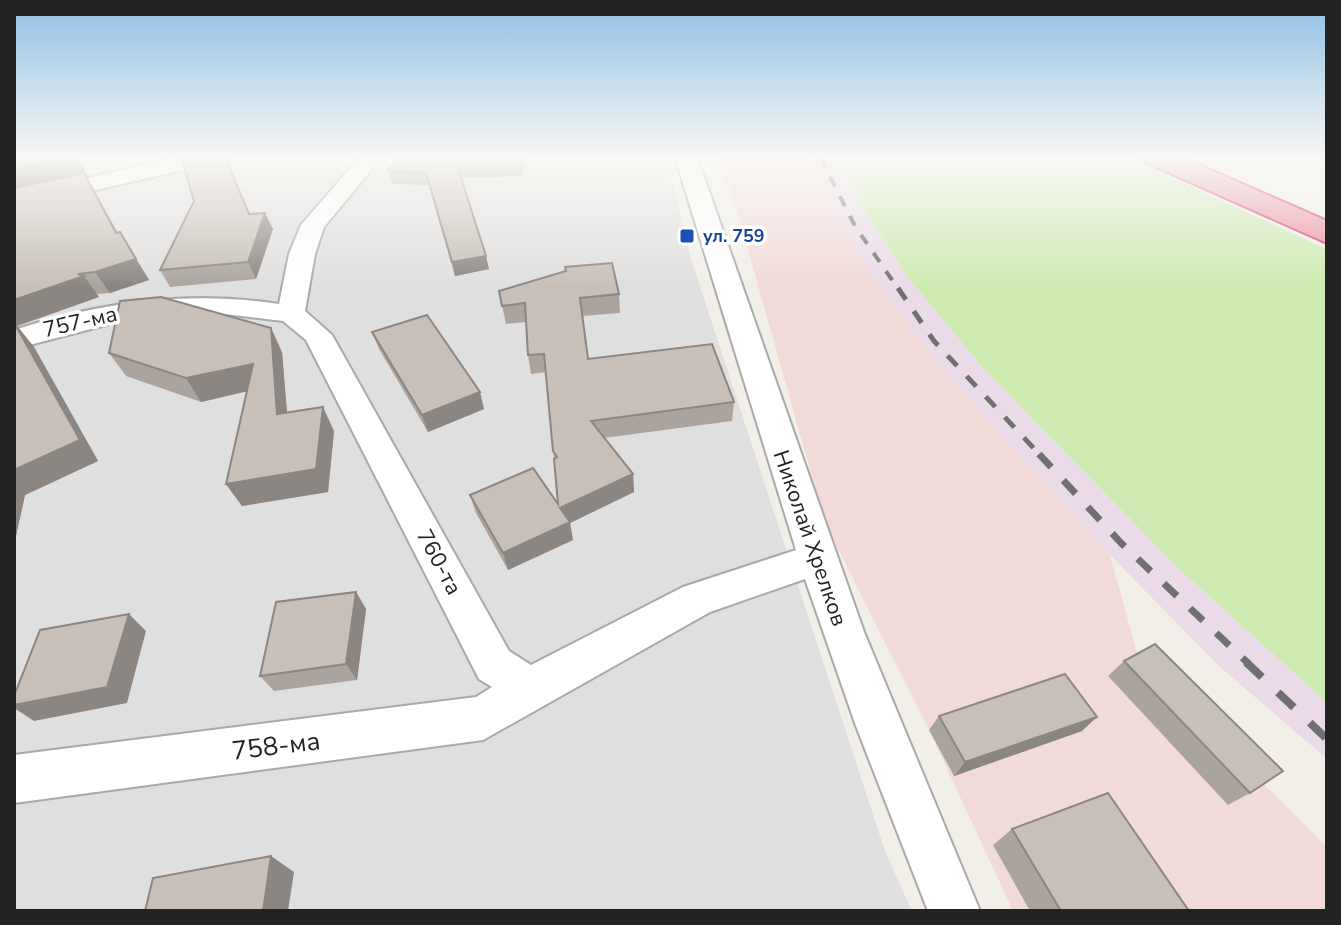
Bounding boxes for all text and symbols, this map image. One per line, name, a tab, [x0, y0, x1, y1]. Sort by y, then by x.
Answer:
place label: ул. 759	[703, 224, 765, 248]
marker: ул. 759	[678, 227, 696, 245]
street label: 757-ма	[40, 299, 120, 345]
street label: Николай Хрелков	[766, 446, 854, 630]
street label: 760-та	[409, 524, 469, 600]
street label: 758-ма	[230, 723, 322, 769]

